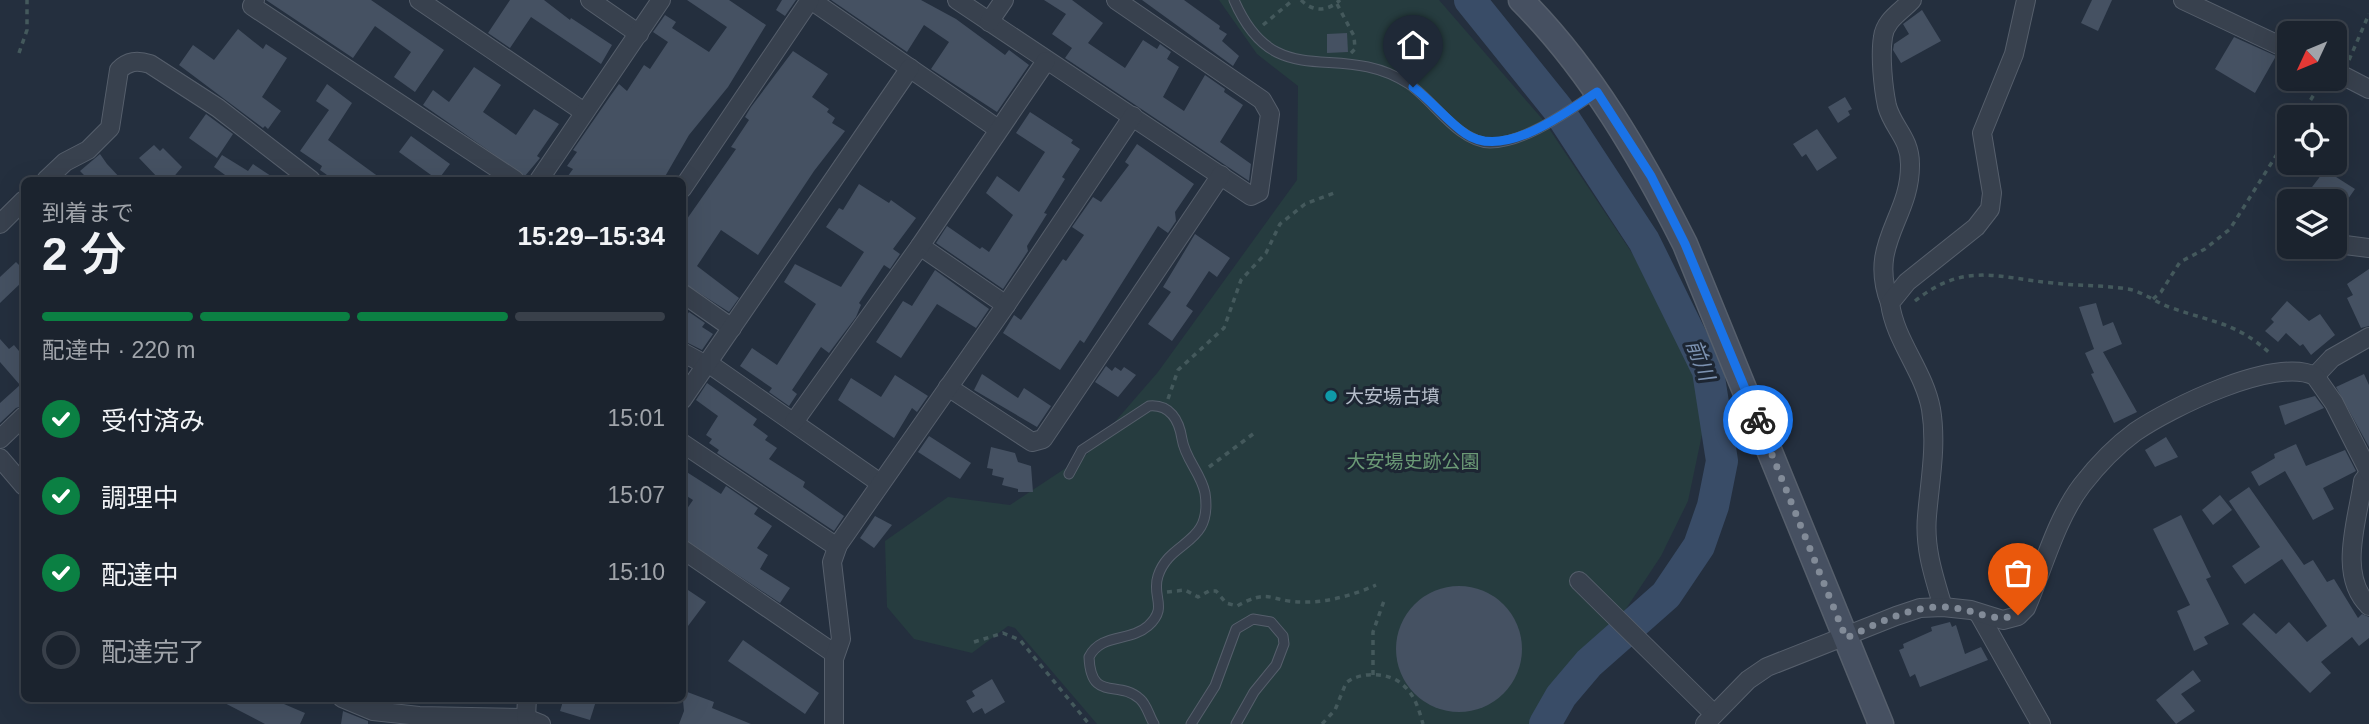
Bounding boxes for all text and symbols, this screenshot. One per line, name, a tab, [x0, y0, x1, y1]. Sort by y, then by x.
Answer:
pin	[1383, 15, 1443, 87]
north arrow	[2277, 21, 2347, 91]
map controls	[2277, 21, 2347, 259]
icon: home	[1394, 26, 1432, 64]
button: locate	[2277, 105, 2347, 175]
button: layers	[2277, 189, 2347, 259]
text: 到着まで	[42, 200, 134, 226]
text: 15:29–15:34	[518, 221, 665, 251]
text: 2 分	[42, 228, 126, 280]
water label: 前川	[1682, 336, 1719, 385]
text: 配達中 · 220 m	[42, 337, 195, 363]
courier	[1723, 385, 1793, 455]
place label: 大安場古墳	[1345, 386, 1440, 407]
marker: 大安場古墳	[1323, 388, 1339, 404]
icon: check	[42, 400, 80, 438]
icon: bike	[1739, 401, 1777, 439]
text: 15:01	[607, 405, 665, 431]
text: 受付済み	[101, 406, 205, 436]
park label: 大安場史跡公園	[1346, 451, 1480, 472]
icon: check	[42, 477, 80, 515]
text: 15:07	[607, 482, 665, 508]
text: 調理中	[101, 483, 179, 513]
pin	[1988, 543, 2048, 615]
icon: check	[42, 554, 80, 592]
icon: bag	[1999, 554, 2037, 592]
text: 15:10	[607, 559, 665, 585]
text: 配達中	[101, 560, 179, 590]
text: 配達完了	[101, 637, 205, 667]

